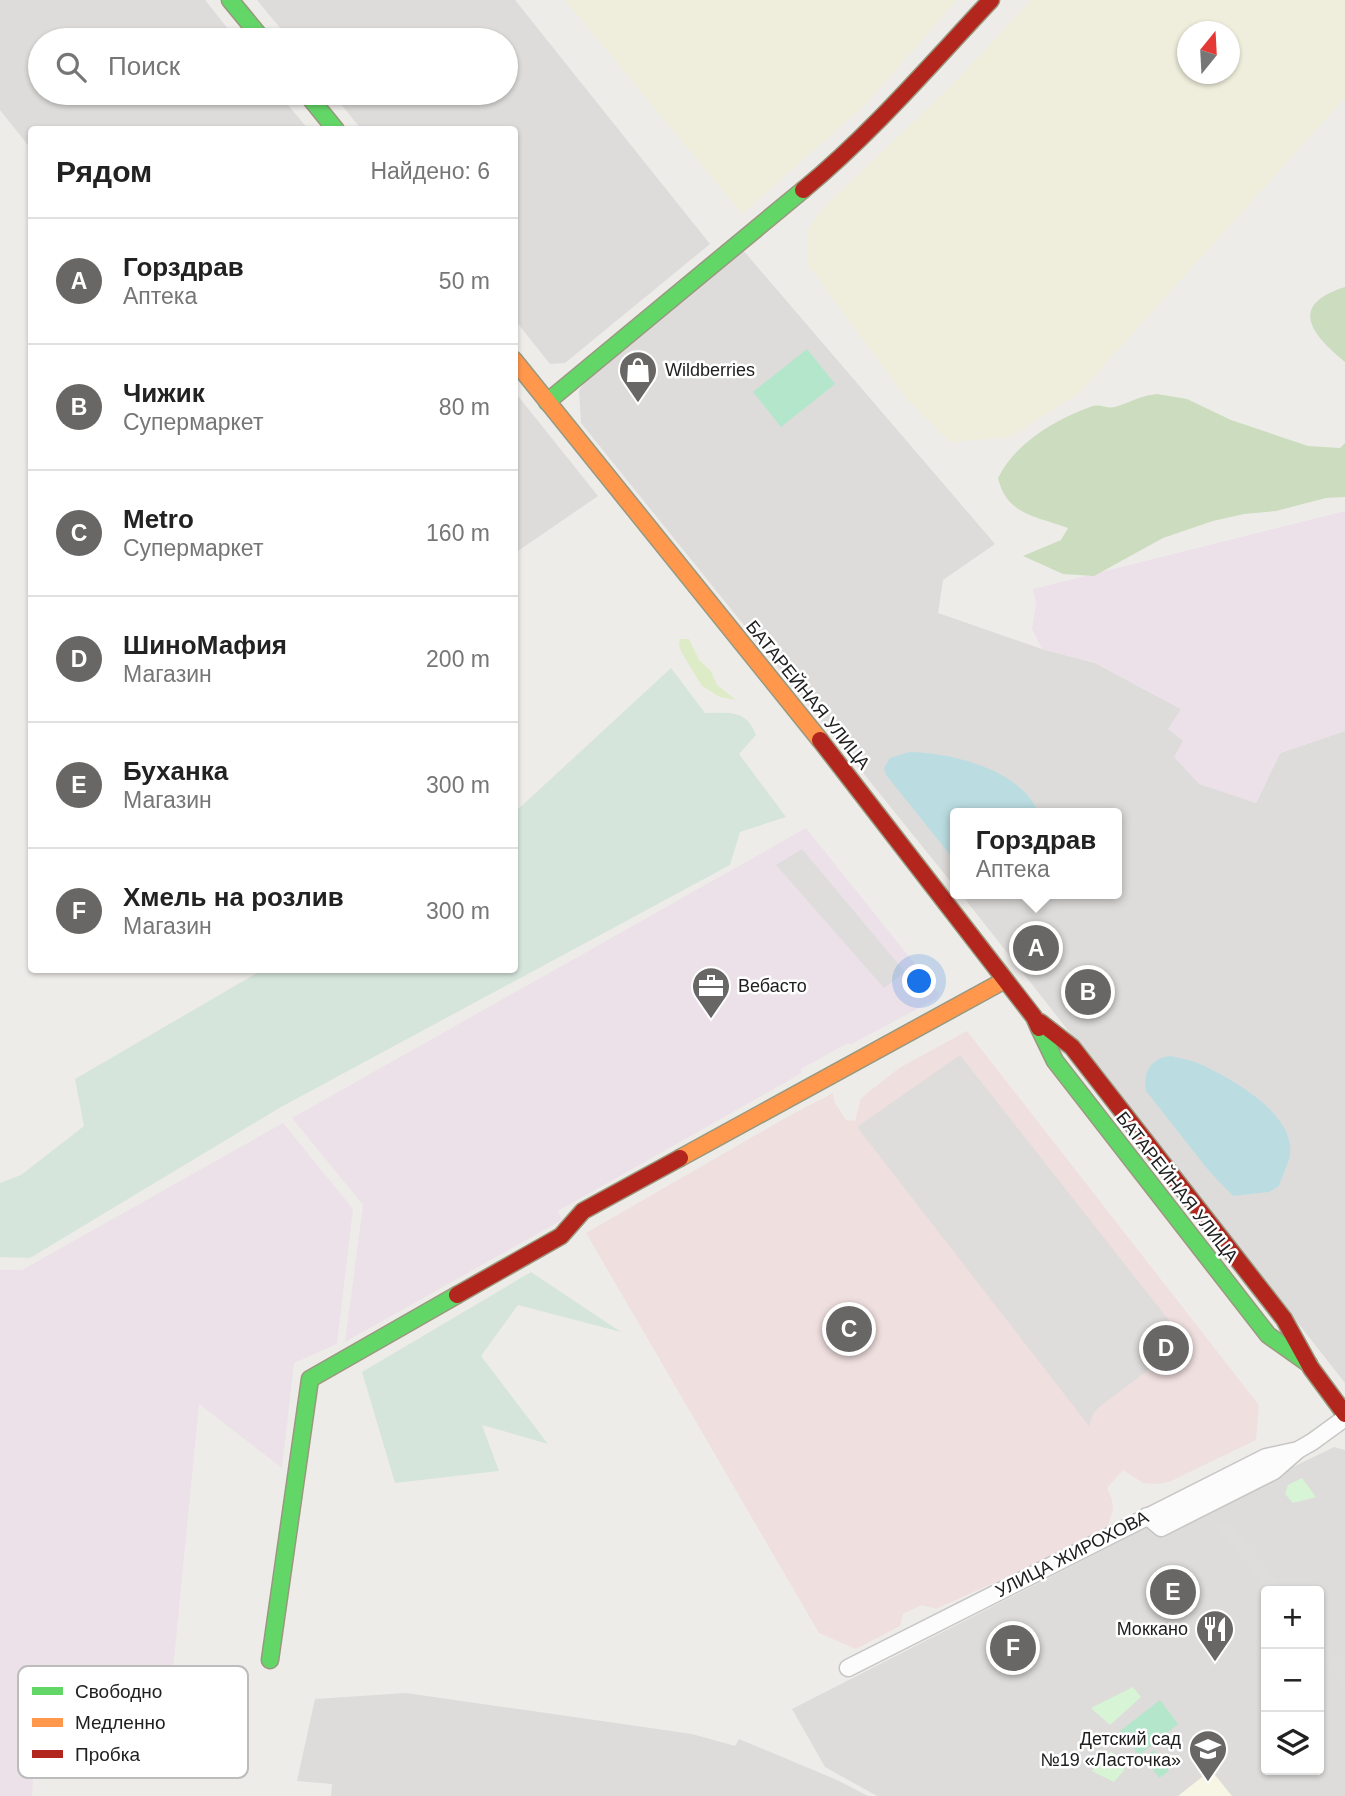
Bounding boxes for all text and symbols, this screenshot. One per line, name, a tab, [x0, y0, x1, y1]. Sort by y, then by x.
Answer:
north arrow	[1177, 21, 1240, 84]
search box	[28, 28, 518, 105]
icon: search	[52, 48, 90, 86]
text: Поиск	[108, 51, 180, 81]
text: Рядом	[56, 155, 152, 188]
text: Найдено: 6	[370, 158, 490, 184]
text: Горздрав	[123, 252, 244, 282]
text: A	[71, 268, 87, 294]
text: 50 m	[439, 268, 490, 294]
text: Аптека	[123, 283, 197, 309]
shop icon: Wildberries	[617, 349, 659, 404]
place label: Wildberries	[665, 360, 755, 380]
text: Чижик	[123, 378, 205, 408]
text: B	[71, 394, 87, 420]
text: 80 m	[439, 394, 490, 420]
text: Супермаркет	[123, 409, 263, 435]
text: Metro	[123, 504, 194, 534]
text: C	[71, 520, 87, 546]
text: 160 m	[426, 520, 490, 546]
text: Супермаркет	[123, 535, 263, 561]
street label: БАТАРЕЙНАЯ УЛИЦА	[742, 616, 875, 773]
text: ШиноМафия	[123, 630, 287, 660]
text: D	[71, 646, 87, 672]
text: 200 m	[426, 646, 490, 672]
text: Магазин	[123, 661, 212, 687]
text: Буханка	[123, 756, 228, 786]
text: E	[71, 772, 87, 798]
text: 300 m	[426, 772, 490, 798]
text: Магазин	[123, 787, 212, 813]
popup	[950, 808, 1122, 899]
text: Горздрав	[976, 825, 1096, 855]
text: Аптека	[976, 856, 1050, 882]
text: Хмель на розлив	[123, 882, 344, 912]
text: F	[72, 898, 86, 924]
text: 300 m	[426, 898, 490, 924]
text: Магазин	[123, 913, 212, 939]
pin: A	[1013, 922, 1059, 974]
your location	[902, 964, 936, 998]
office icon: Вебасто	[690, 965, 732, 1020]
pin: B	[1065, 966, 1111, 1018]
place label: Вебасто	[738, 976, 807, 996]
street label: БАТАРЕЙНАЯ УЛИЦА	[1112, 1107, 1243, 1266]
pin: C	[826, 1303, 872, 1355]
pin: D	[1143, 1322, 1189, 1374]
street label: УЛИЦА ЖИРОХОВА	[992, 1507, 1152, 1601]
pin: E	[1150, 1566, 1196, 1618]
map controls	[1261, 1586, 1324, 1775]
button: +	[1261, 1586, 1324, 1649]
restaurant icon: Моккано	[1194, 1608, 1236, 1663]
place label: Моккано	[1117, 1619, 1188, 1639]
pin: F	[990, 1622, 1036, 1674]
button: −	[1261, 1649, 1324, 1712]
legend	[18, 1666, 248, 1778]
text: Свободно	[75, 1681, 162, 1702]
text: Медленно	[75, 1712, 165, 1733]
button: layers	[1261, 1712, 1324, 1775]
school or university icon: Детский сад №19 «Ласточка»	[1187, 1728, 1229, 1783]
place label: Детский сад №19 «Ласточка»	[1041, 1729, 1181, 1770]
text: Пробка	[75, 1744, 140, 1765]

